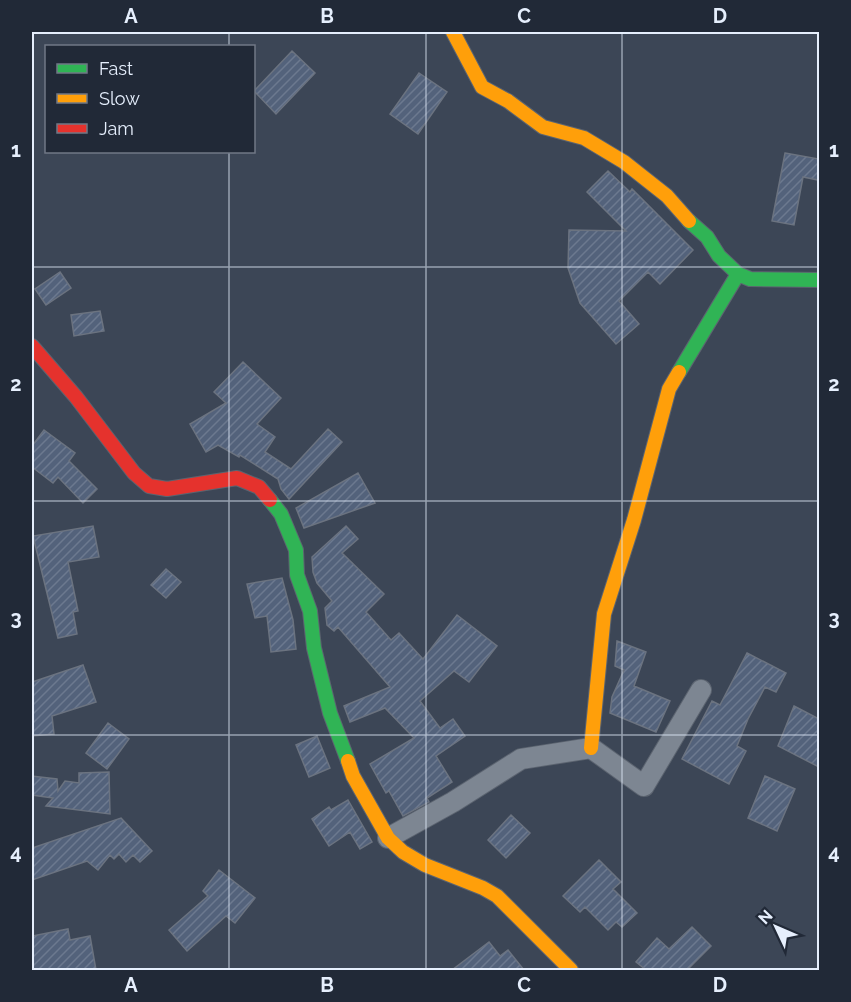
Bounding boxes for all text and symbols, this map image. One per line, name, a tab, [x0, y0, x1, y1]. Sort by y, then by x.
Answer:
text: A	[124, 4, 138, 28]
text: B	[320, 4, 334, 28]
text: C	[517, 4, 531, 28]
text: D	[713, 4, 727, 28]
legend	[45, 45, 255, 153]
text: Fast	[99, 58, 133, 79]
text: Slow	[99, 88, 140, 109]
text: Jam	[99, 118, 134, 139]
text: 1	[11, 138, 21, 162]
text: 1	[829, 138, 839, 162]
text: 2	[10, 372, 22, 396]
text: 2	[828, 372, 840, 396]
text: 3	[10, 606, 22, 630]
text: 3	[828, 606, 840, 630]
text: 4	[10, 840, 22, 864]
text: 4	[828, 840, 840, 864]
north arrow	[746, 897, 806, 957]
text: N	[754, 906, 777, 928]
text: A	[124, 973, 138, 997]
text: B	[320, 973, 334, 997]
text: C	[517, 973, 531, 997]
text: D	[713, 973, 727, 997]

